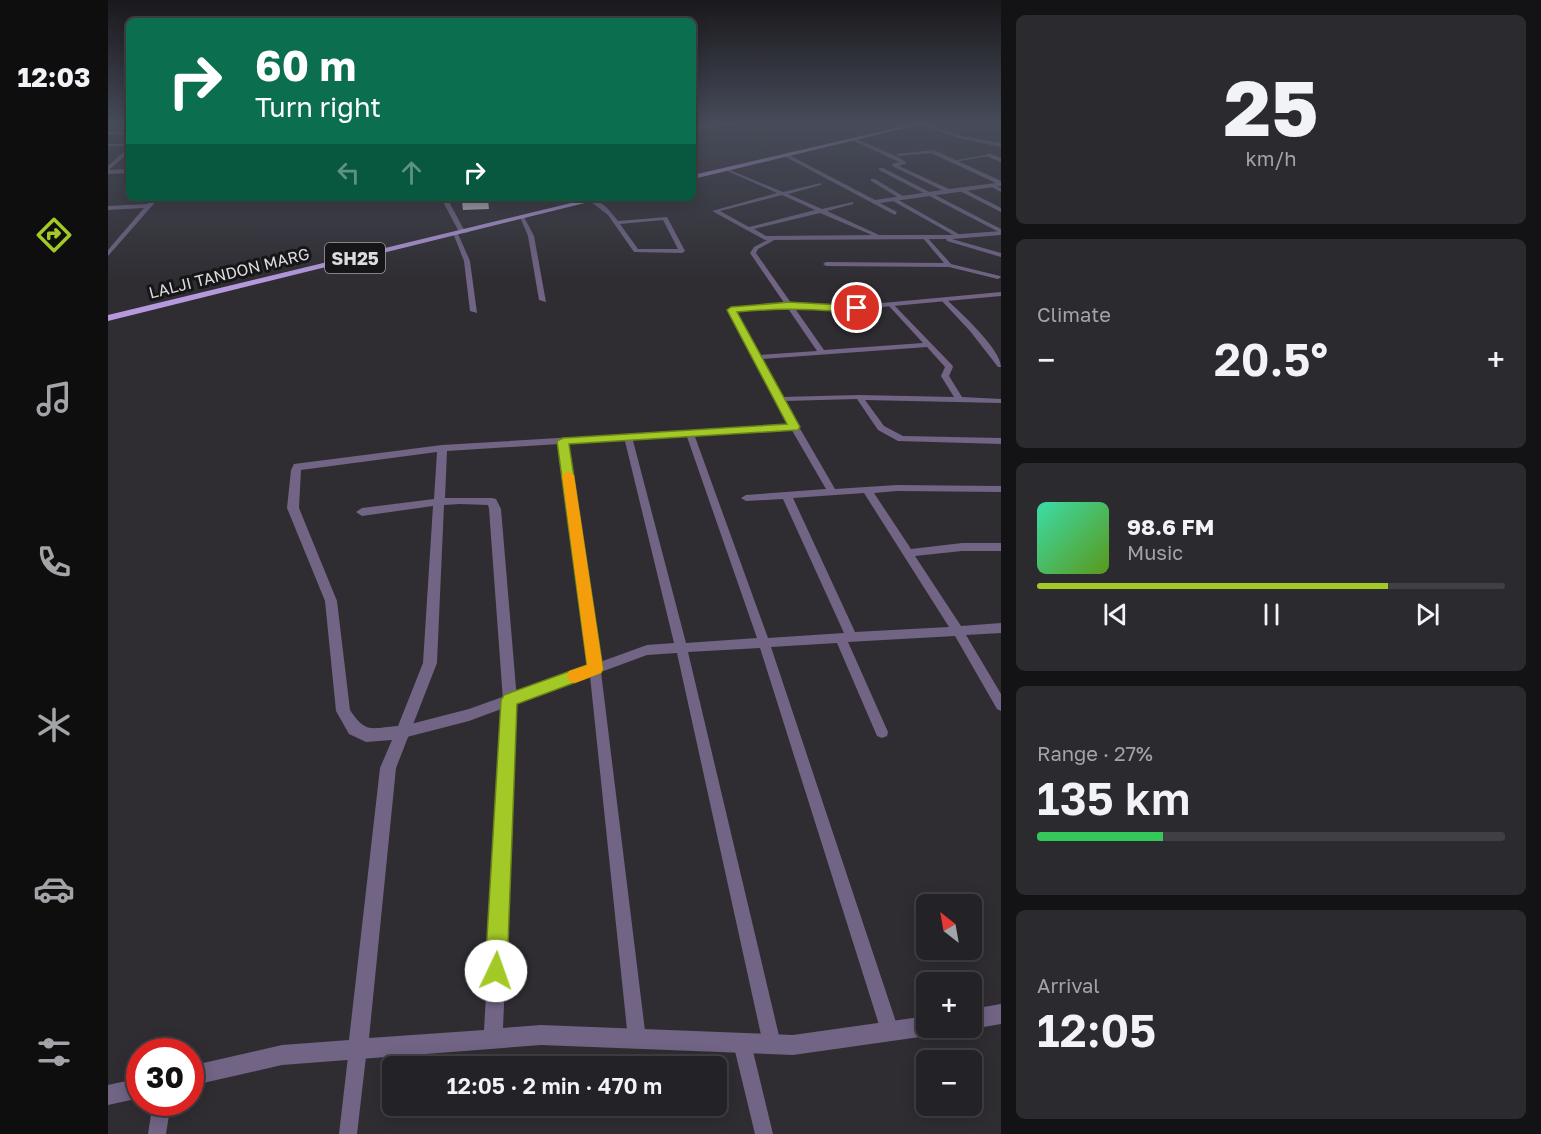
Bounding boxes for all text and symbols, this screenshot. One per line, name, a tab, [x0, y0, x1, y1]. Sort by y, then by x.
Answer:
text: 60 m	[255, 40, 356, 90]
icon: right	[156, 42, 234, 120]
text: 25	[1223, 60, 1319, 153]
text: 12:03	[17, 61, 91, 93]
text: Turn right	[255, 91, 381, 123]
text: km/h	[1246, 146, 1296, 170]
icon: left	[332, 156, 365, 189]
icon: ahead	[395, 156, 428, 189]
icon: right	[458, 156, 491, 189]
icon: directions	[33, 214, 75, 256]
street label: LALJI TANDON MARG	[147, 243, 311, 303]
road number: SH25	[325, 243, 385, 273]
pin	[831, 282, 882, 333]
icon: arrive	[840, 291, 873, 324]
text: Climate	[1037, 302, 1111, 326]
text: 20.5°	[1214, 332, 1328, 386]
text: −	[1037, 340, 1055, 379]
text: +	[1487, 340, 1505, 379]
icon: music	[33, 378, 75, 420]
text: 98.6 FM	[1127, 513, 1214, 540]
text: Music	[1127, 540, 1183, 564]
icon: phone	[33, 541, 75, 583]
icon: previous	[1099, 598, 1132, 631]
icon: pause	[1255, 598, 1288, 631]
icon: next	[1411, 598, 1444, 631]
icon: climate	[33, 704, 75, 746]
text: Range · 27%	[1037, 741, 1153, 765]
text: 135 km	[1037, 771, 1190, 825]
icon: car	[33, 868, 75, 910]
north arrow	[916, 894, 982, 960]
map controls	[916, 894, 982, 1116]
position arrow	[464, 939, 528, 1003]
button: +	[916, 972, 982, 1038]
text: Arrival	[1037, 973, 1100, 997]
text: 12:05	[1037, 1003, 1156, 1057]
icon: filters	[33, 1031, 75, 1073]
speed limit sign: 30	[126, 1038, 204, 1116]
button: −	[916, 1050, 982, 1116]
text: 12:05 · 2 min · 470 m	[447, 1072, 662, 1099]

